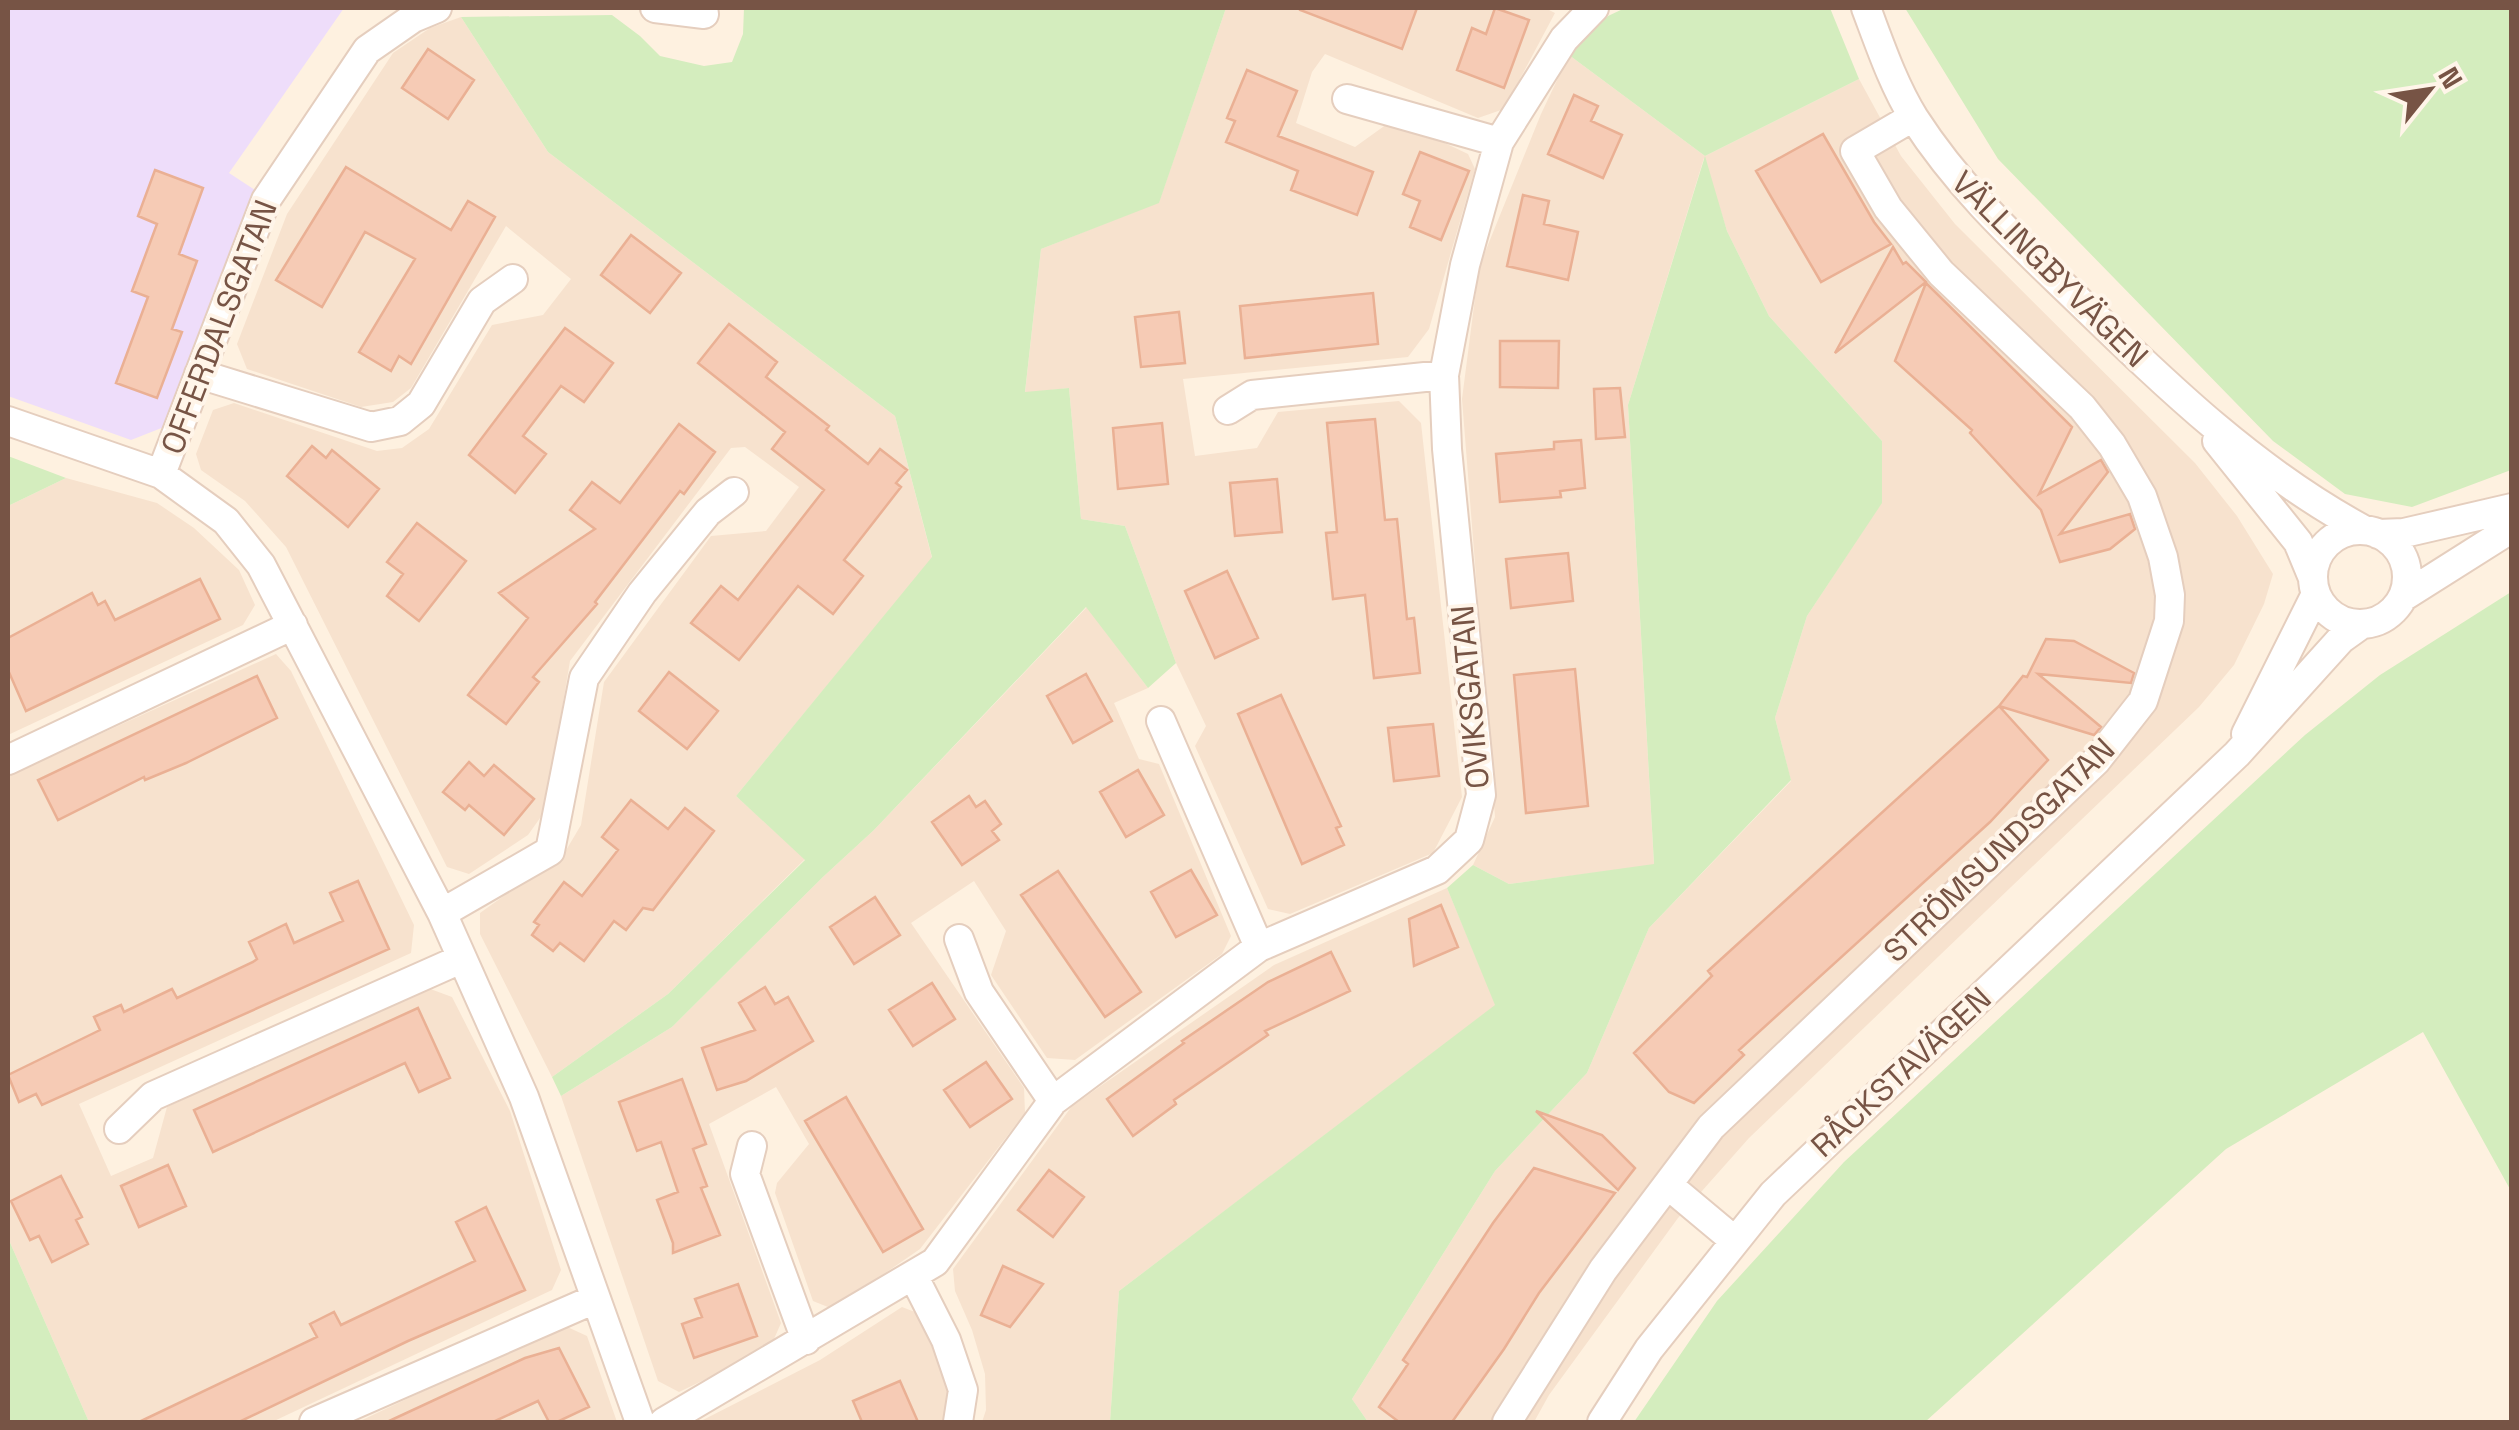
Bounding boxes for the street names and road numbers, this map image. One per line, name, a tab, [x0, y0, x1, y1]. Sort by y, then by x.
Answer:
street label: VÄLLINGBYVÄGEN	[1943, 162, 2157, 376]
street label: OFFERDALSGATAN	[152, 194, 286, 460]
street label: OVIKSGATAN	[1442, 603, 1498, 791]
street label: STRÖMSUNDSGATAN	[1875, 729, 2123, 971]
street label: RÅCKSTAVÄGEN	[1803, 978, 1999, 1166]

